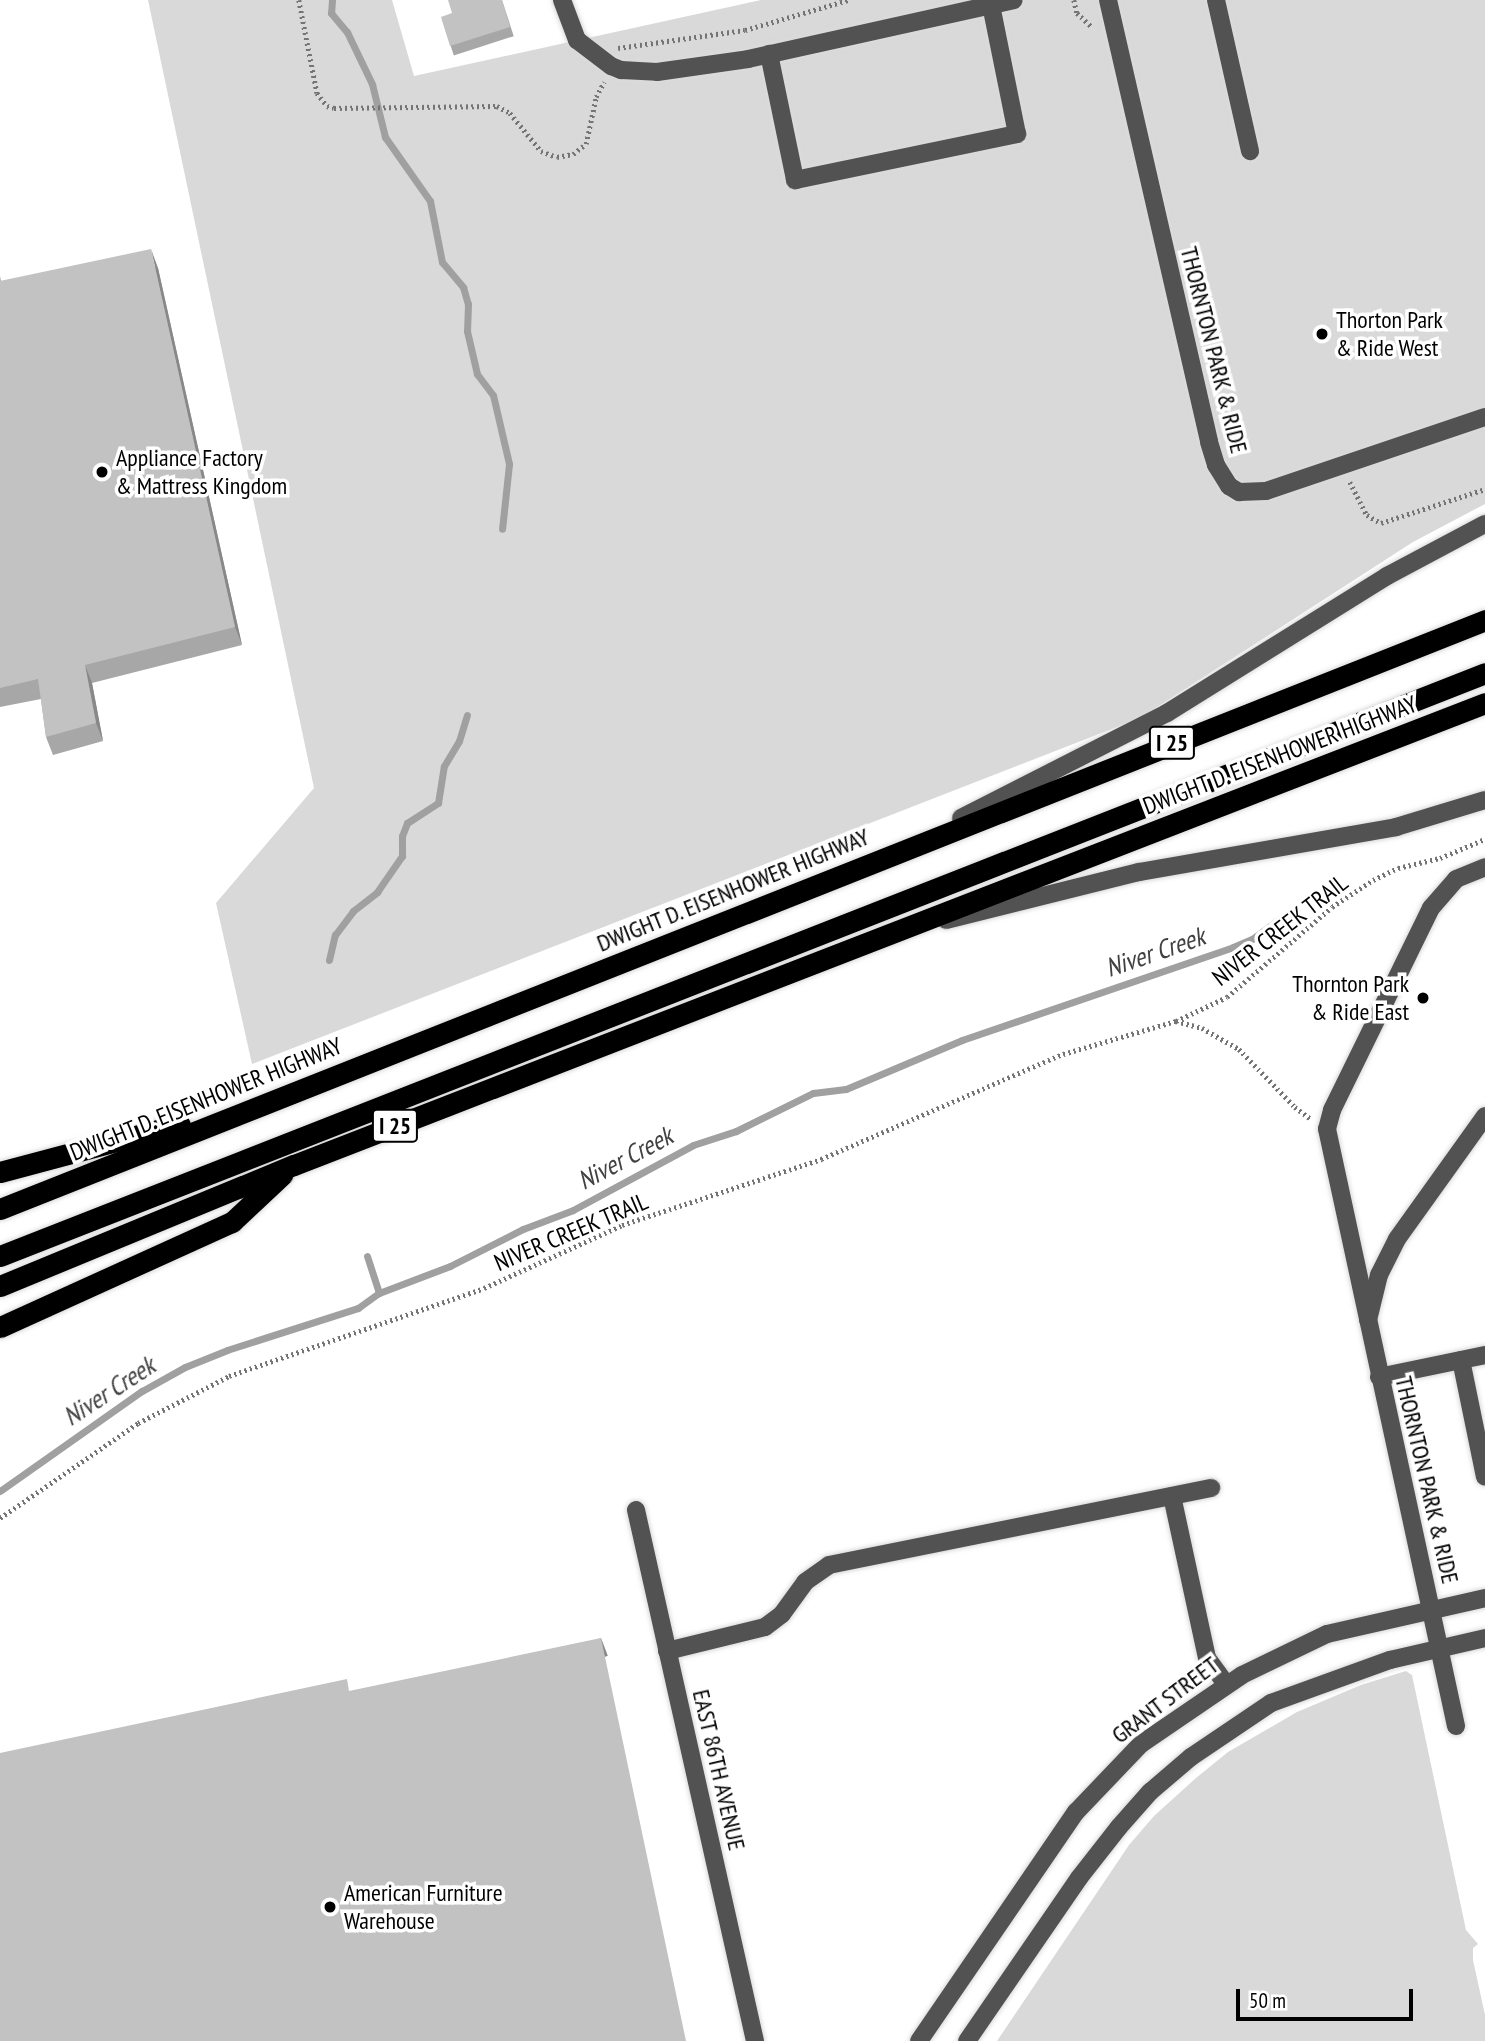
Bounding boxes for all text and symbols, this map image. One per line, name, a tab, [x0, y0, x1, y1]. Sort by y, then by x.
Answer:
street label: THORNTON PARK & RIDE	[1174, 243, 1254, 457]
place label: Thorton Park & Ride West	[1336, 306, 1443, 362]
marker: Thorton Park & Ride West	[1314, 326, 1330, 342]
place label: Appliance Factory & Mattress Kingdom	[116, 444, 287, 500]
marker: Appliance Factory & Mattress Kingdom	[94, 464, 110, 480]
street label: DWIGHT D. EISENHOWER HIGHWAY	[1138, 689, 1422, 821]
road number: I 25	[1148, 723, 1196, 762]
street label: DWIGHT D. EISENHOWER HIGHWAY	[592, 822, 874, 958]
street label: NIVER CREEK TRAIL	[1206, 868, 1354, 992]
water label: Niver Creek	[1101, 920, 1209, 984]
place label: Thornton Park & Ride East	[1292, 970, 1409, 1026]
marker: Thornton Park & Ride East	[1415, 990, 1431, 1006]
street label: DWIGHT D. EISENHOWER HIGHWAY	[65, 1031, 347, 1167]
road number: I 25	[370, 1106, 420, 1146]
water label: Niver Creek	[572, 1120, 678, 1196]
street label: NIVER CREEK TRAIL	[489, 1186, 653, 1278]
water label: Niver Creek	[57, 1350, 161, 1432]
street label: THORNTON PARK & RIDE	[1389, 1373, 1465, 1587]
street label: GRANT STREET	[1106, 1650, 1224, 1750]
street label: EAST 86TH AVENUE	[686, 1686, 752, 1854]
place label: American Furniture Warehouse	[344, 1879, 503, 1935]
marker: American Furniture Warehouse	[322, 1899, 338, 1915]
scale bar	[1240, 1974, 1417, 2018]
text: 50 m	[1249, 1987, 1286, 2014]

